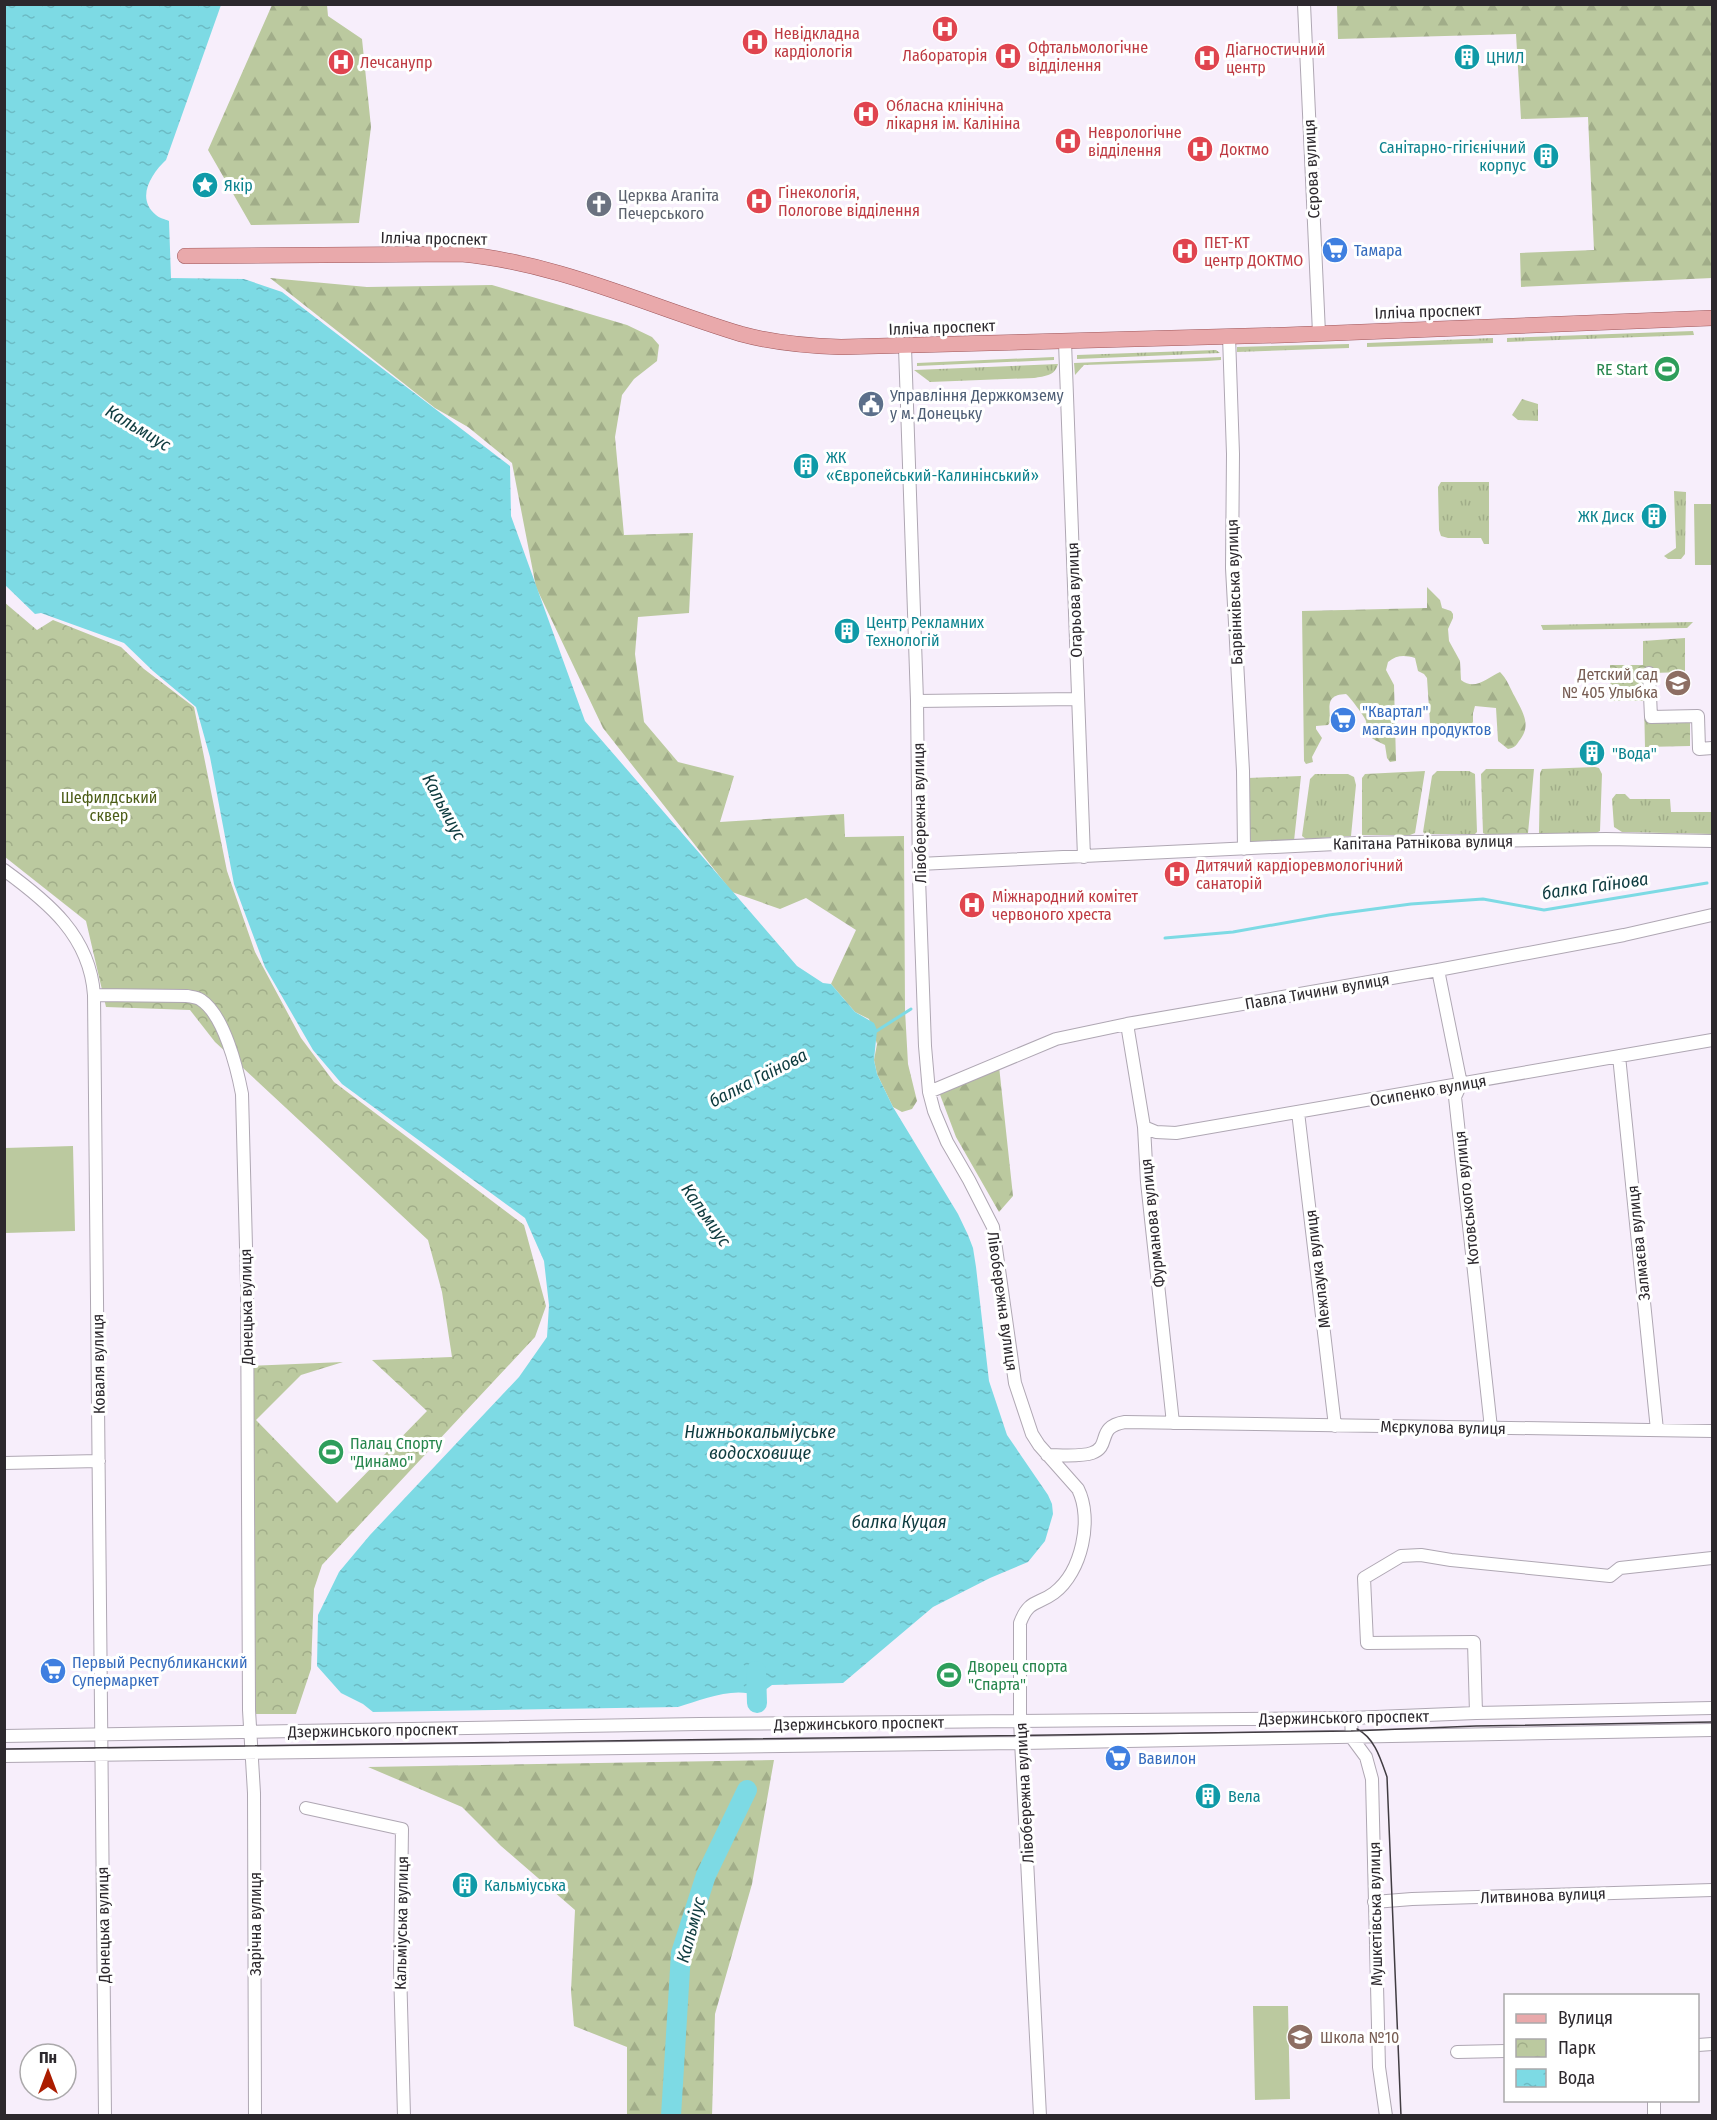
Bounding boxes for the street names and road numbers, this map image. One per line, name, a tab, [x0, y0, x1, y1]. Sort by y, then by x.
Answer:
street label: Сєрова вулиця	[1299, 119, 1324, 219]
street label: Ілліча проспект	[380, 228, 488, 249]
street label: Ілліча проспект	[1374, 300, 1482, 323]
street label: Ілліча проспект	[888, 316, 996, 339]
street label: Барвінківська вулиця	[1222, 519, 1247, 665]
street label: Огарьова вулиця	[1063, 542, 1086, 658]
street label: Лівобережна вулиця	[909, 742, 930, 883]
street label: Капітана Ратнікова вулиця	[1333, 831, 1513, 854]
street label: Павла Тичини вулиця	[1243, 969, 1391, 1014]
street label: Осипенко вулиця	[1368, 1071, 1488, 1110]
street label: Котовського вулиця	[1450, 1130, 1483, 1266]
street label: Фурманова вулиця	[1136, 1158, 1169, 1288]
street label: Залмаєва вулиця	[1623, 1184, 1654, 1301]
street label: Межлаука вулиця	[1301, 1209, 1334, 1329]
street label: Лівобережна вулиця	[983, 1230, 1022, 1372]
street label: Донецька вулиця	[236, 1249, 257, 1366]
street label: Коваля вулиця	[88, 1314, 109, 1414]
street label: Мєркулова вулиця	[1380, 1417, 1506, 1438]
street label: Дзержинського проспект	[1258, 1707, 1430, 1729]
street label: Дзержинського проспект	[773, 1713, 945, 1735]
street label: Дзержинського проспект	[287, 1720, 459, 1742]
street label: Лівобережна вулиця	[1011, 1722, 1038, 1864]
street label: Мушкетівська вулиця	[1365, 1842, 1386, 1986]
street label: Кальміуська вулиця	[391, 1856, 412, 1990]
street label: Донецька вулиця	[93, 1867, 114, 1984]
street label: Зарічна вулиця	[246, 1872, 265, 1976]
street label: Литвинова вулиця	[1480, 1884, 1606, 1907]

